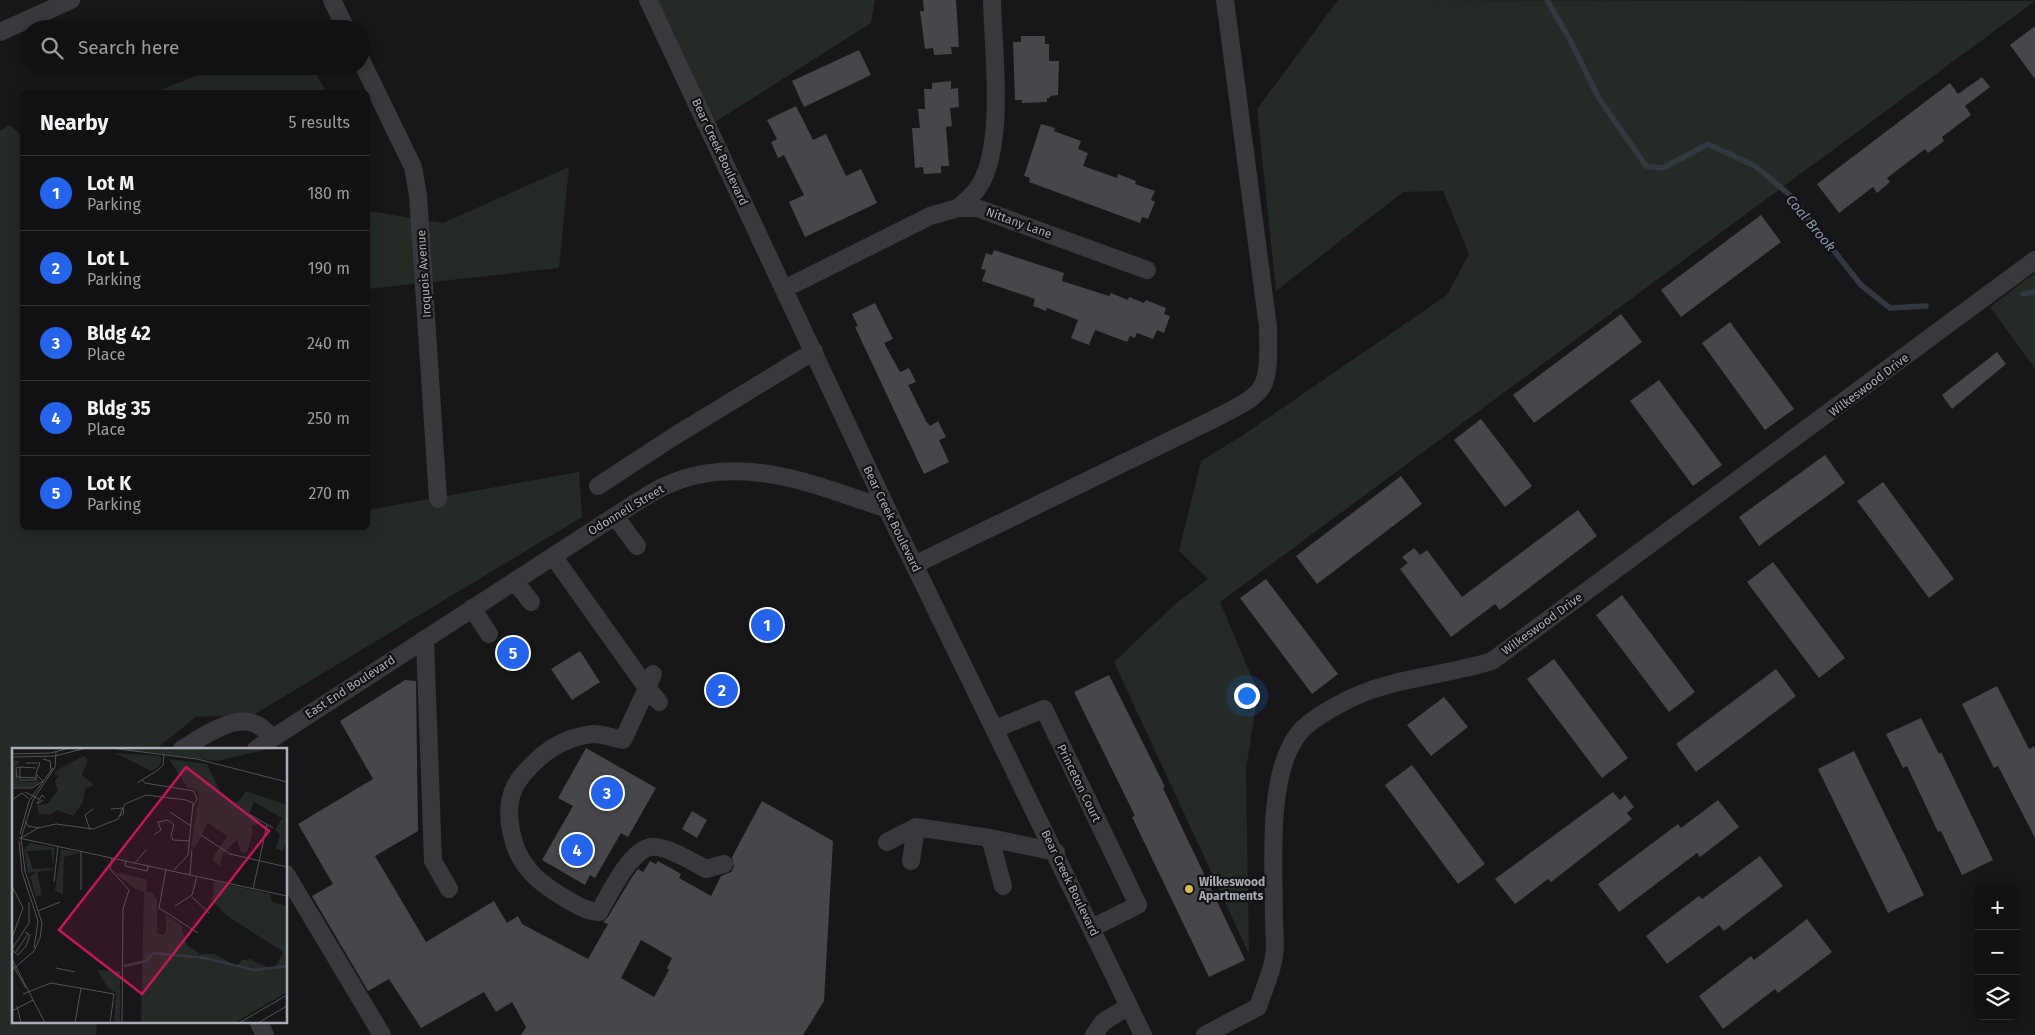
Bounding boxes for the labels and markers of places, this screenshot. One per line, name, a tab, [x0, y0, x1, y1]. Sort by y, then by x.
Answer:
pin: 1	[751, 606, 783, 644]
pin: 5	[497, 634, 529, 672]
pin: 2	[706, 671, 738, 709]
pin: 3	[591, 774, 623, 812]
pin: 4	[561, 831, 593, 869]
place label: Wilkeswood Apartments	[1198, 875, 1265, 903]
marker: Wilkeswood Apartments	[1183, 883, 1195, 895]

